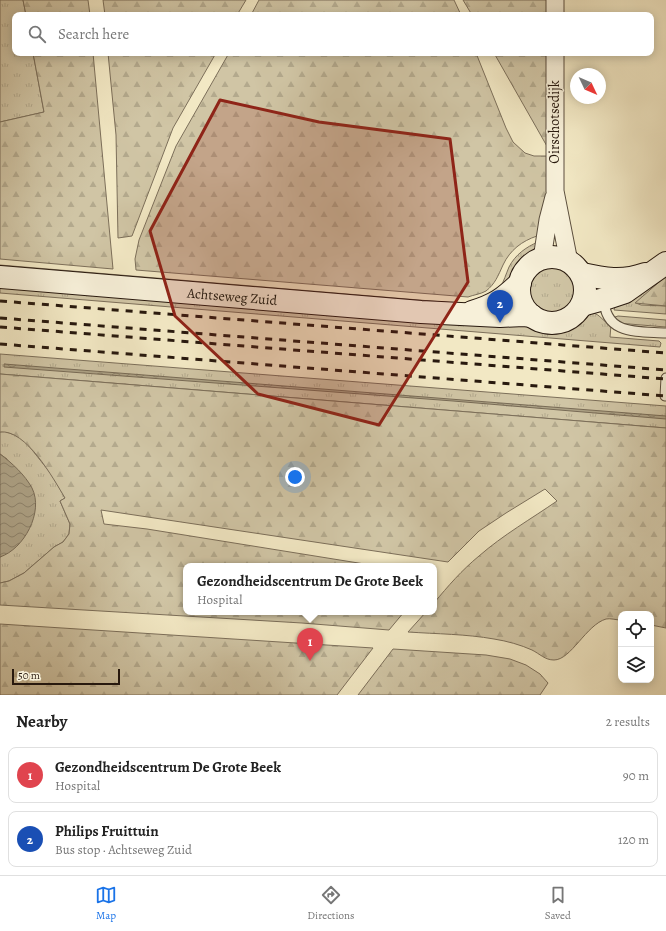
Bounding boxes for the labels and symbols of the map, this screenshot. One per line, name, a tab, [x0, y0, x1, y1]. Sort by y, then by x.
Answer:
north arrow	[570, 68, 606, 104]
street label: Oirschotsedijk	[545, 80, 564, 164]
street label: Achtseweg Zuid	[185, 284, 278, 310]
pin: 2	[487, 290, 513, 323]
your location	[285, 467, 305, 487]
pin: 1	[297, 628, 323, 661]
scale bar	[12, 667, 120, 686]

